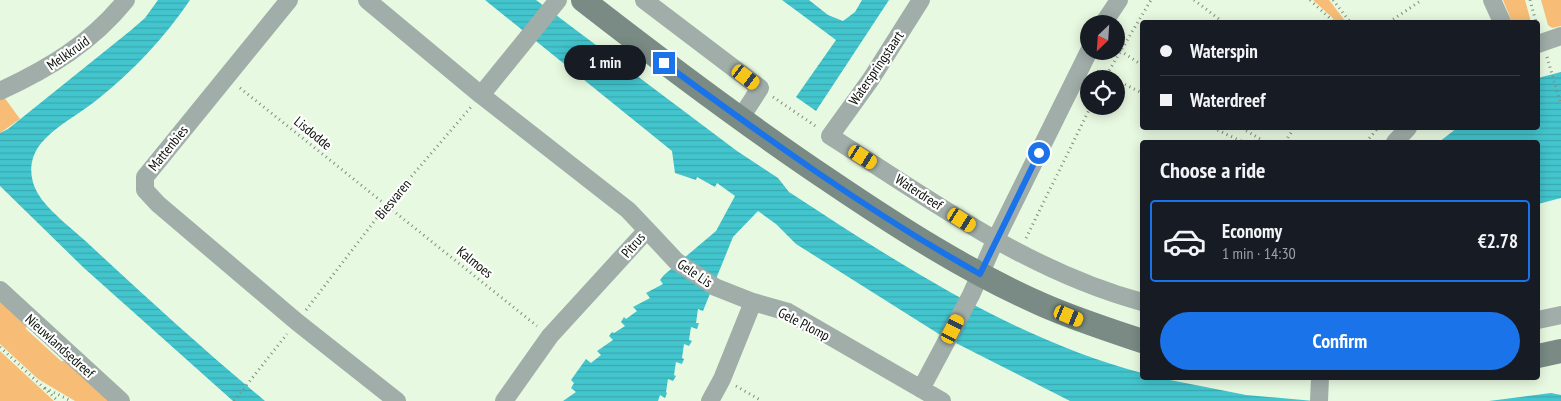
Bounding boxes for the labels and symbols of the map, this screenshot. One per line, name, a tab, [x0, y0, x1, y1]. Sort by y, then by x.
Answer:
north arrow	[1080, 15, 1125, 60]
street label: Waterspringstaart	[845, 27, 907, 109]
street label: Melkkruid	[43, 32, 93, 74]
callout: 1 min	[564, 46, 646, 80]
route end	[653, 52, 675, 74]
car	[729, 62, 762, 92]
street label: Lisdodde	[290, 112, 336, 154]
street label: Mattenbies	[144, 121, 192, 175]
route start	[1028, 142, 1050, 164]
car	[846, 143, 879, 171]
street label: Waterdreef	[892, 170, 946, 214]
street label: Biesvaren	[371, 175, 415, 223]
car	[945, 206, 978, 234]
street label: Pitrus	[617, 228, 649, 261]
street label: Kalmoes	[453, 242, 497, 282]
street label: Gele Lis	[674, 255, 716, 291]
street label: Gele Plomp	[775, 303, 833, 345]
car	[1052, 303, 1085, 329]
street label: Nieuwlandsedreef	[22, 310, 99, 382]
car	[939, 312, 966, 346]

